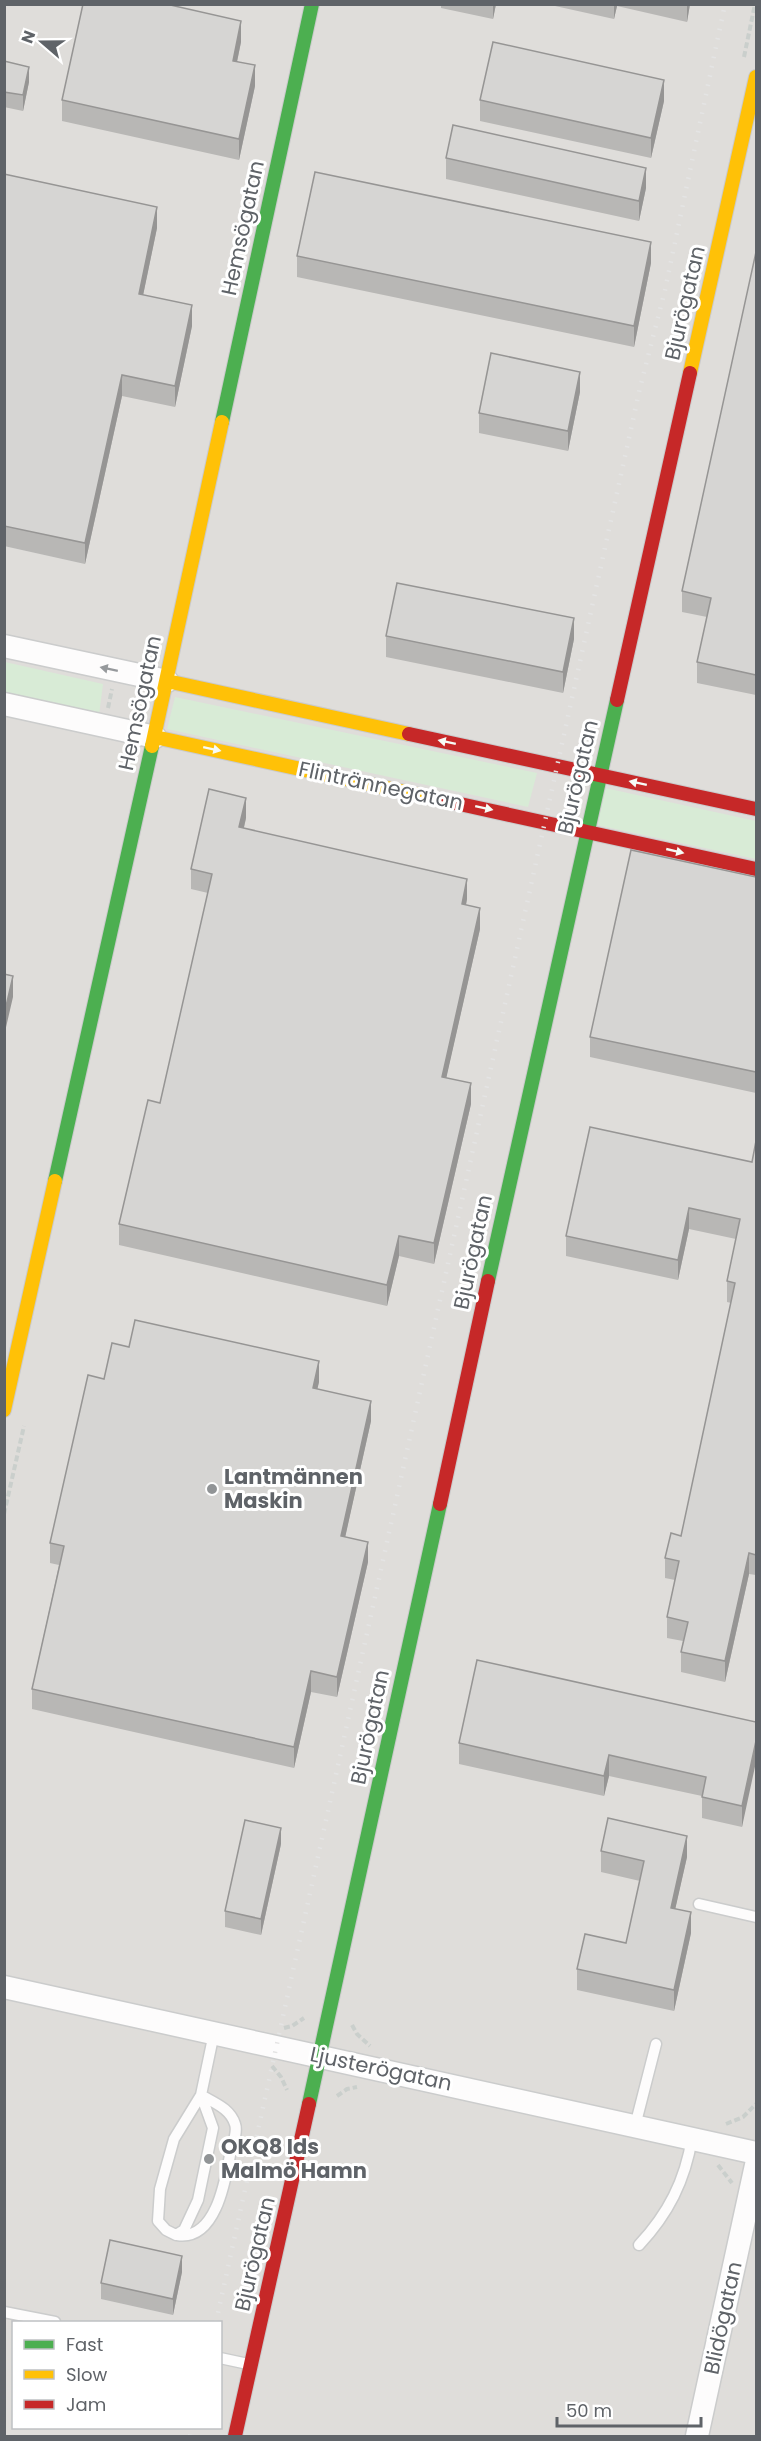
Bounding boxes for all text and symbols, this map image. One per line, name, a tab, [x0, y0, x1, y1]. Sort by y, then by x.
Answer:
north arrow	[12, 12, 72, 72]
text: N	[16, 27, 41, 47]
street label: Hemsögatan	[214, 158, 271, 298]
street label: Bjurögatan	[657, 243, 712, 363]
street label: Hemsögatan	[111, 633, 168, 773]
one-way arrow	[100, 664, 119, 673]
street label: Bjurögatan	[550, 717, 605, 837]
one-way arrow	[437, 737, 456, 746]
one-way arrow	[203, 745, 221, 755]
street label: Flintrännegatan	[296, 754, 466, 817]
one-way arrow	[628, 778, 647, 787]
one-way arrow	[475, 804, 494, 814]
one-way arrow	[666, 846, 684, 856]
street label: Bjurögatan	[446, 1192, 499, 1312]
place label: Lantmännen Maskin	[224, 1462, 363, 1515]
marker: Lantmännen Maskin	[205, 1482, 219, 1496]
street label: Bjurögatan	[343, 1667, 396, 1787]
street label: Ljusterögatan	[308, 2039, 455, 2098]
place label: OKQ8 Ids Malmö Hamn	[221, 2132, 367, 2185]
marker: OKQ8 Ids Malmö Hamn	[202, 2152, 216, 2166]
street label: Bjurögatan	[227, 2194, 282, 2314]
street label: Blidögatan	[696, 2259, 749, 2377]
legend	[12, 2321, 222, 2429]
text: Fast	[66, 2332, 103, 2357]
text: Slow	[66, 2362, 108, 2387]
scale bar	[557, 2390, 701, 2428]
text: Jam	[66, 2392, 106, 2417]
text: 50 m	[566, 2398, 612, 2423]

